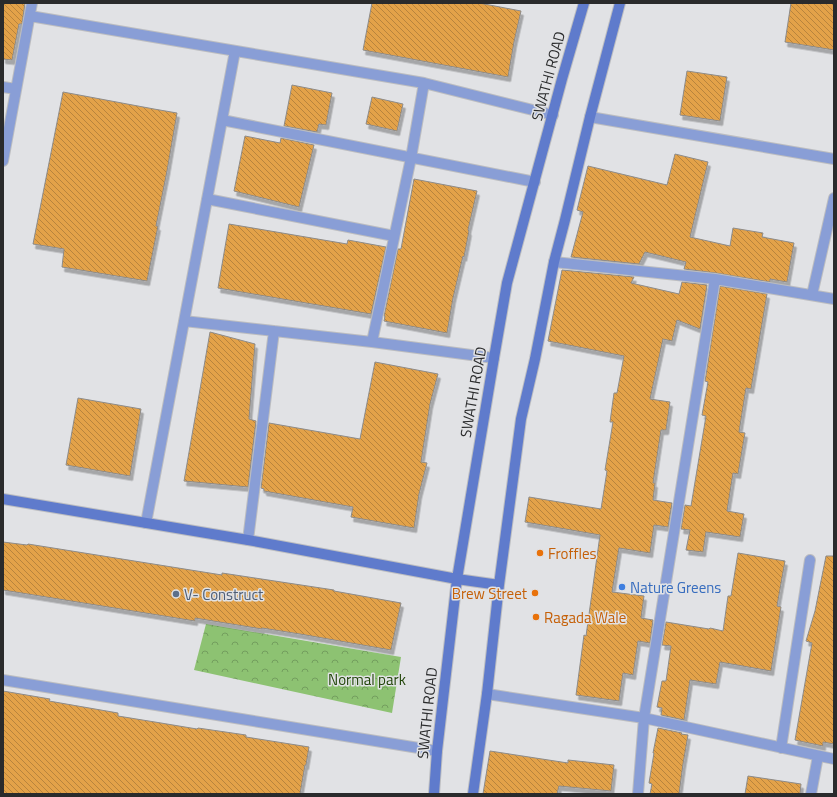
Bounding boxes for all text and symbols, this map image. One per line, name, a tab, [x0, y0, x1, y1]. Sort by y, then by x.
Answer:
street label: SWATHI ROAD	[525, 29, 571, 123]
street label: SWATHI ROAD	[454, 345, 492, 439]
place label: Froffles	[548, 542, 597, 565]
marker: Froffles	[535, 548, 545, 558]
place label: Nature Greens	[630, 576, 721, 599]
place label: Brew Street	[452, 582, 528, 605]
marker: Nature Greens	[617, 582, 627, 592]
place label: V- Construct	[184, 583, 264, 606]
marker: Brew Street	[530, 588, 540, 598]
marker: V- Construct	[171, 589, 181, 599]
place label: Ragada Wale	[544, 606, 626, 629]
marker: Ragada Wale	[531, 612, 541, 622]
street label: SWATHI ROAD	[411, 666, 443, 760]
park label: Normal park	[328, 668, 406, 691]

